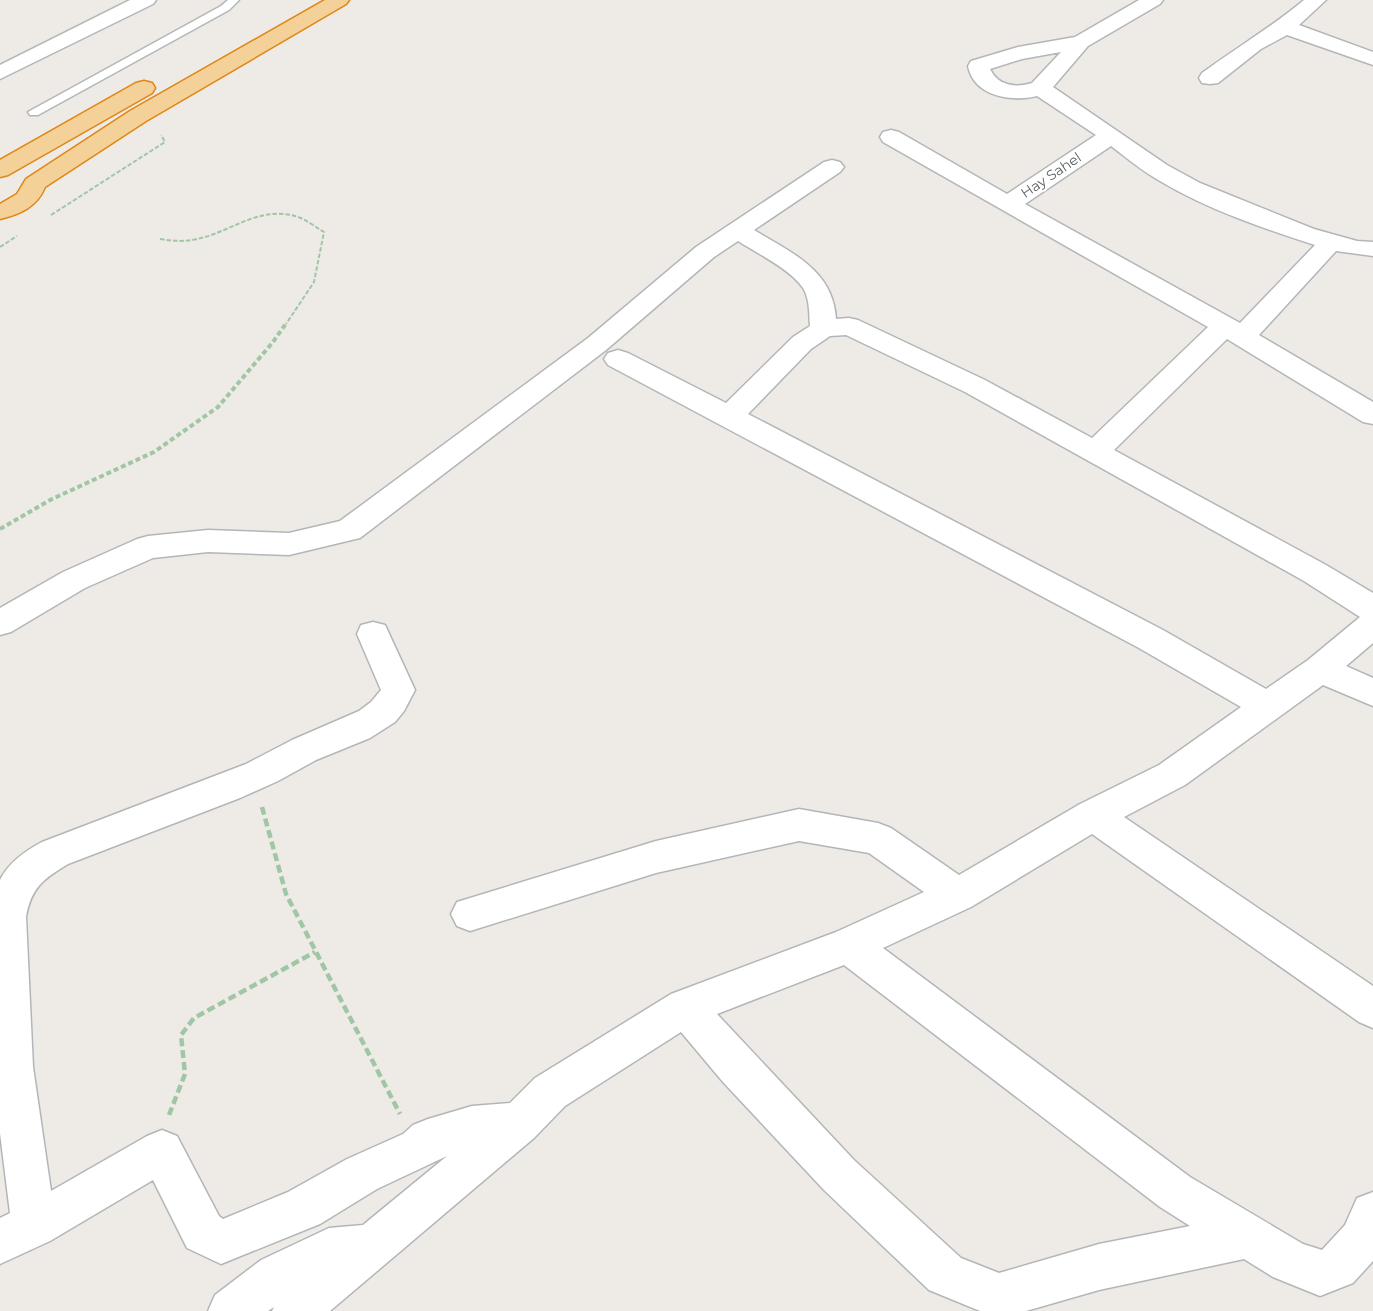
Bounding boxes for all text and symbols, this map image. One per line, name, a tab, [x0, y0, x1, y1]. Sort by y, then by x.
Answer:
street label: Hay Sahel	[1017, 148, 1085, 202]

